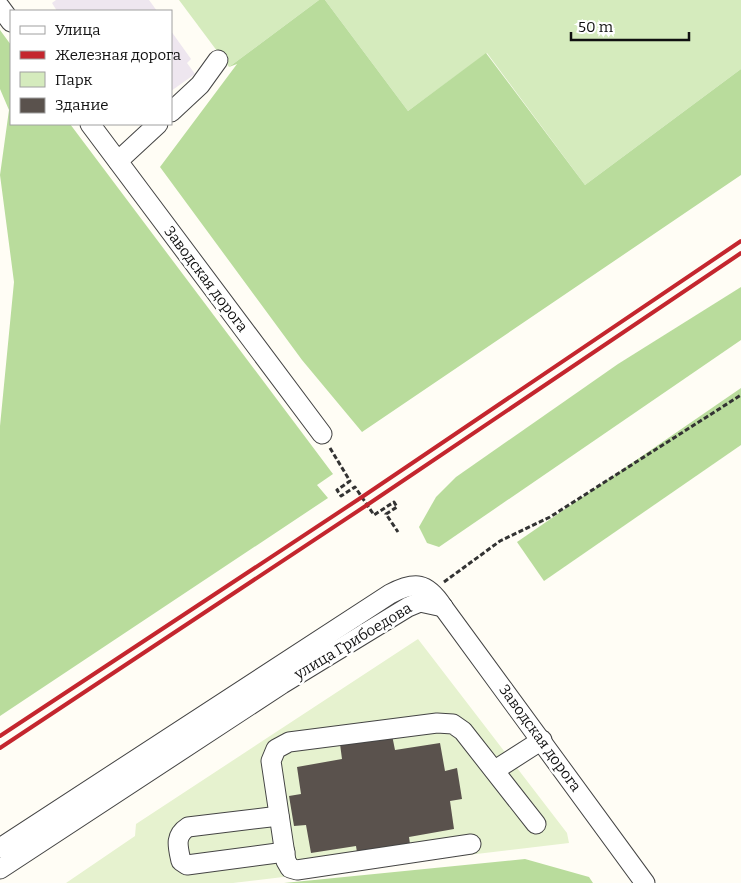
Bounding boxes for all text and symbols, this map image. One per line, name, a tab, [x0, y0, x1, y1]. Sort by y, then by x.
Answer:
legend	[10, 10, 172, 125]
scale bar	[571, 10, 688, 42]
text: 50 m	[578, 18, 614, 36]
text: Улица	[55, 21, 101, 39]
text: Железная дорога	[55, 46, 181, 64]
text: Парк	[55, 71, 93, 89]
text: Здание	[55, 96, 109, 114]
street label: Заводская дорога	[160, 223, 252, 335]
street label: улица Грибоедова	[290, 599, 415, 684]
street label: Заводская дорога	[495, 681, 585, 795]

